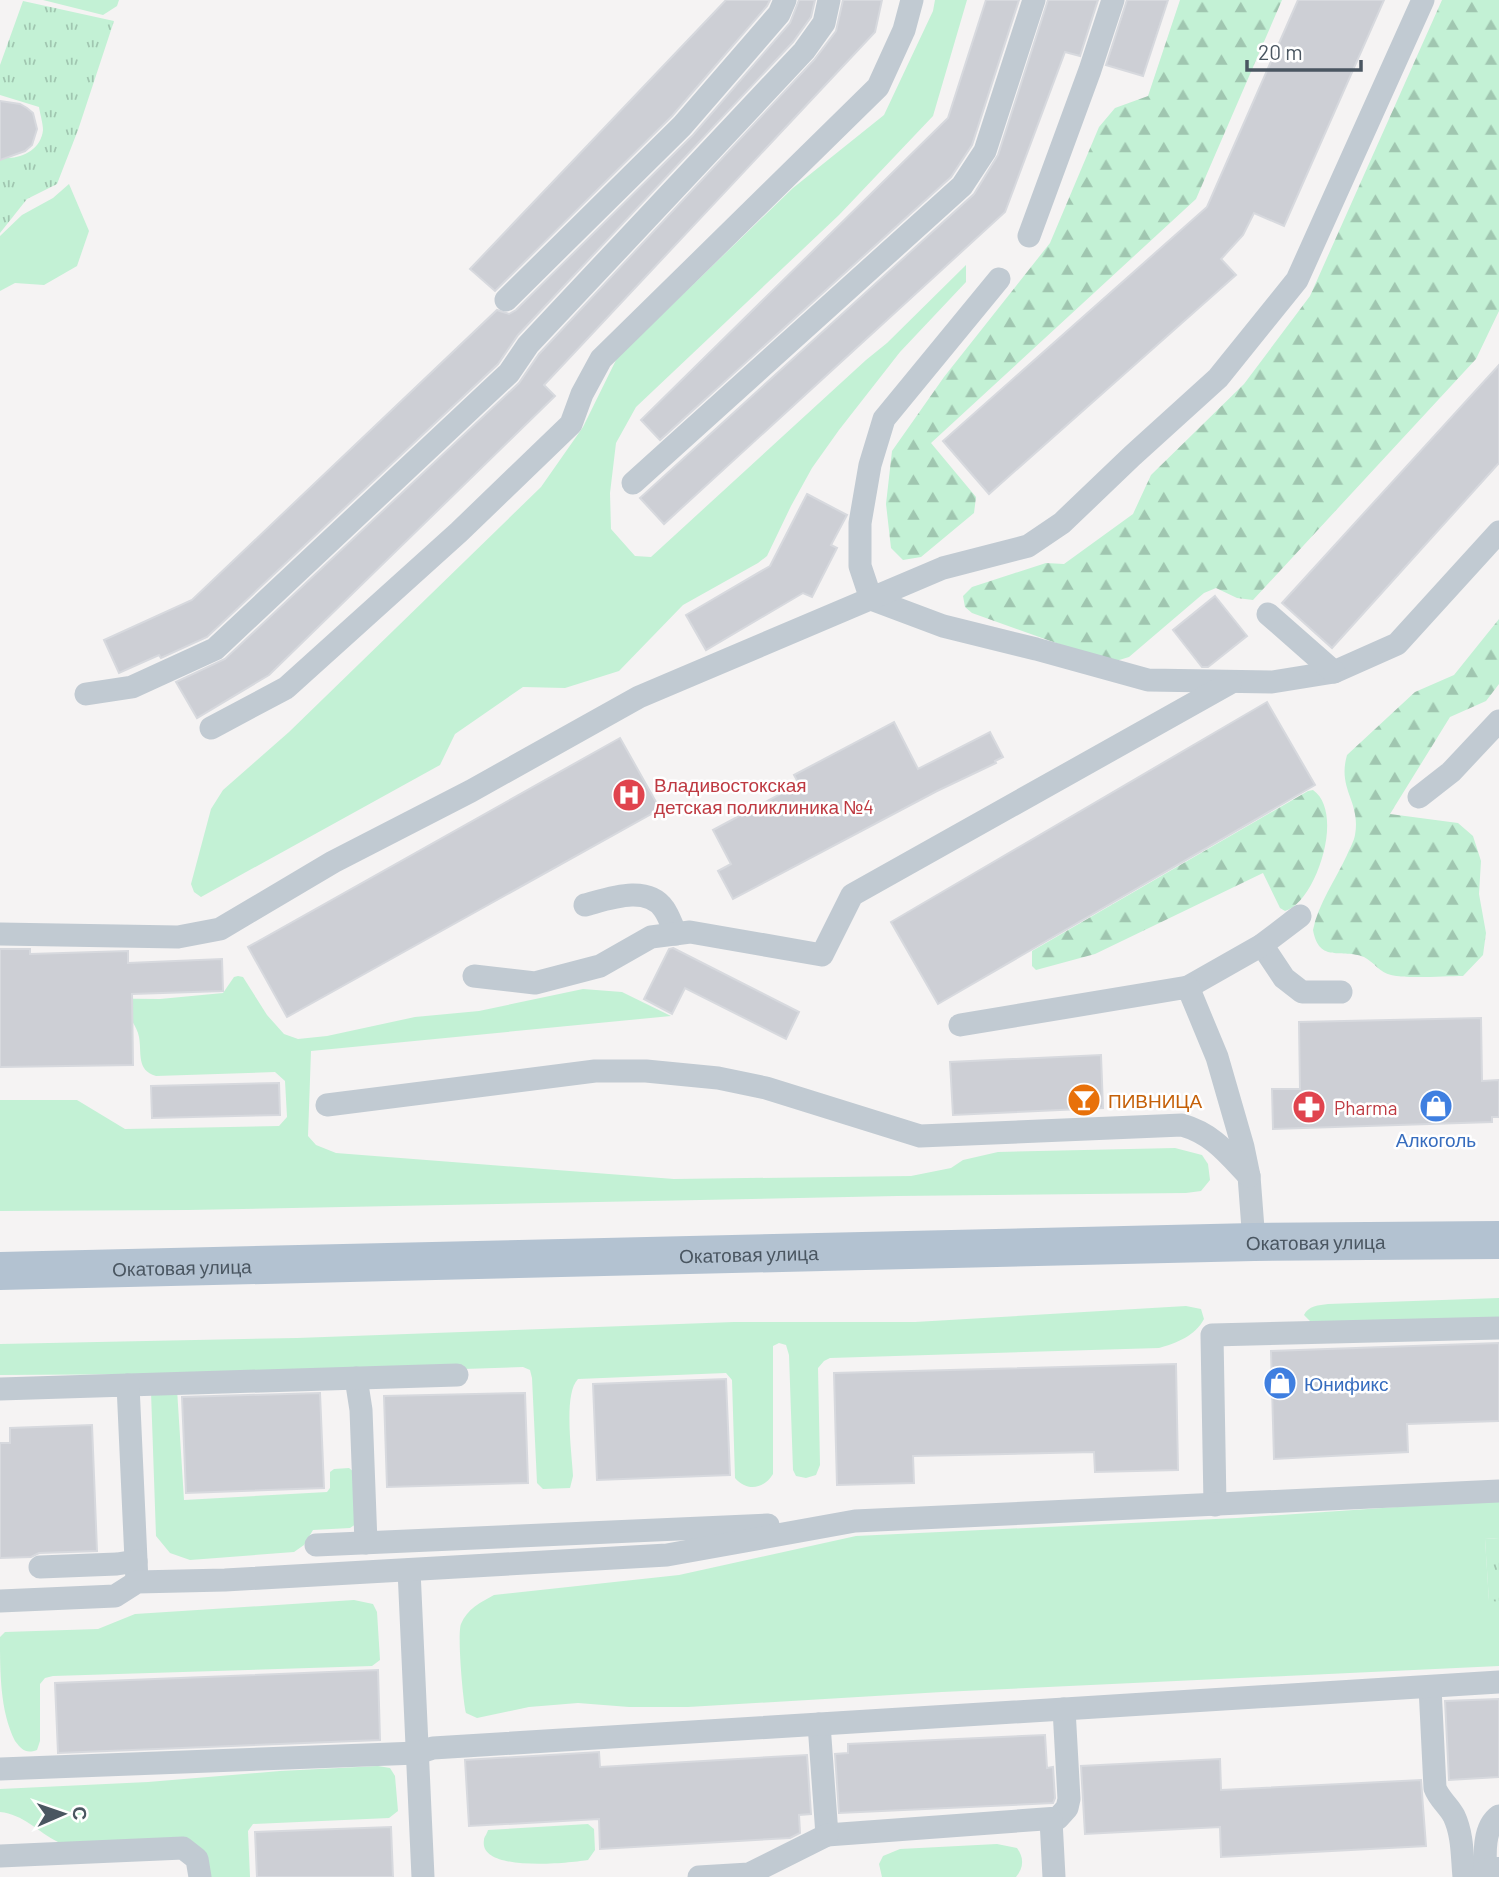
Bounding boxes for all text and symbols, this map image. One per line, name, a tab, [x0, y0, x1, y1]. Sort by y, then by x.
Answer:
scale bar	[1247, 28, 1361, 72]
text: 20 m	[1258, 39, 1303, 64]
place label: Владивостокская детская поликлиника №4	[654, 773, 874, 818]
hospital icon: Владивостокская детская поликлиника №4	[610, 776, 648, 814]
bar icon: ПИВНИЦА	[1065, 1081, 1103, 1119]
shop icon: Алкоголь	[1417, 1087, 1455, 1125]
pharmacy icon: Pharma	[1290, 1088, 1328, 1126]
place label: ПИВНИЦА	[1108, 1089, 1202, 1112]
place label: Pharma	[1334, 1096, 1398, 1119]
place label: Алкоголь	[1396, 1128, 1476, 1151]
street label: Окатовая улица	[1246, 1229, 1386, 1254]
street label: Окатовая улица	[679, 1241, 819, 1267]
street label: Окатовая улица	[112, 1254, 252, 1280]
shop icon: Юнификс	[1261, 1364, 1299, 1402]
place label: Юнификс	[1304, 1372, 1389, 1395]
north arrow	[28, 1779, 98, 1849]
text: С	[69, 1806, 92, 1821]

